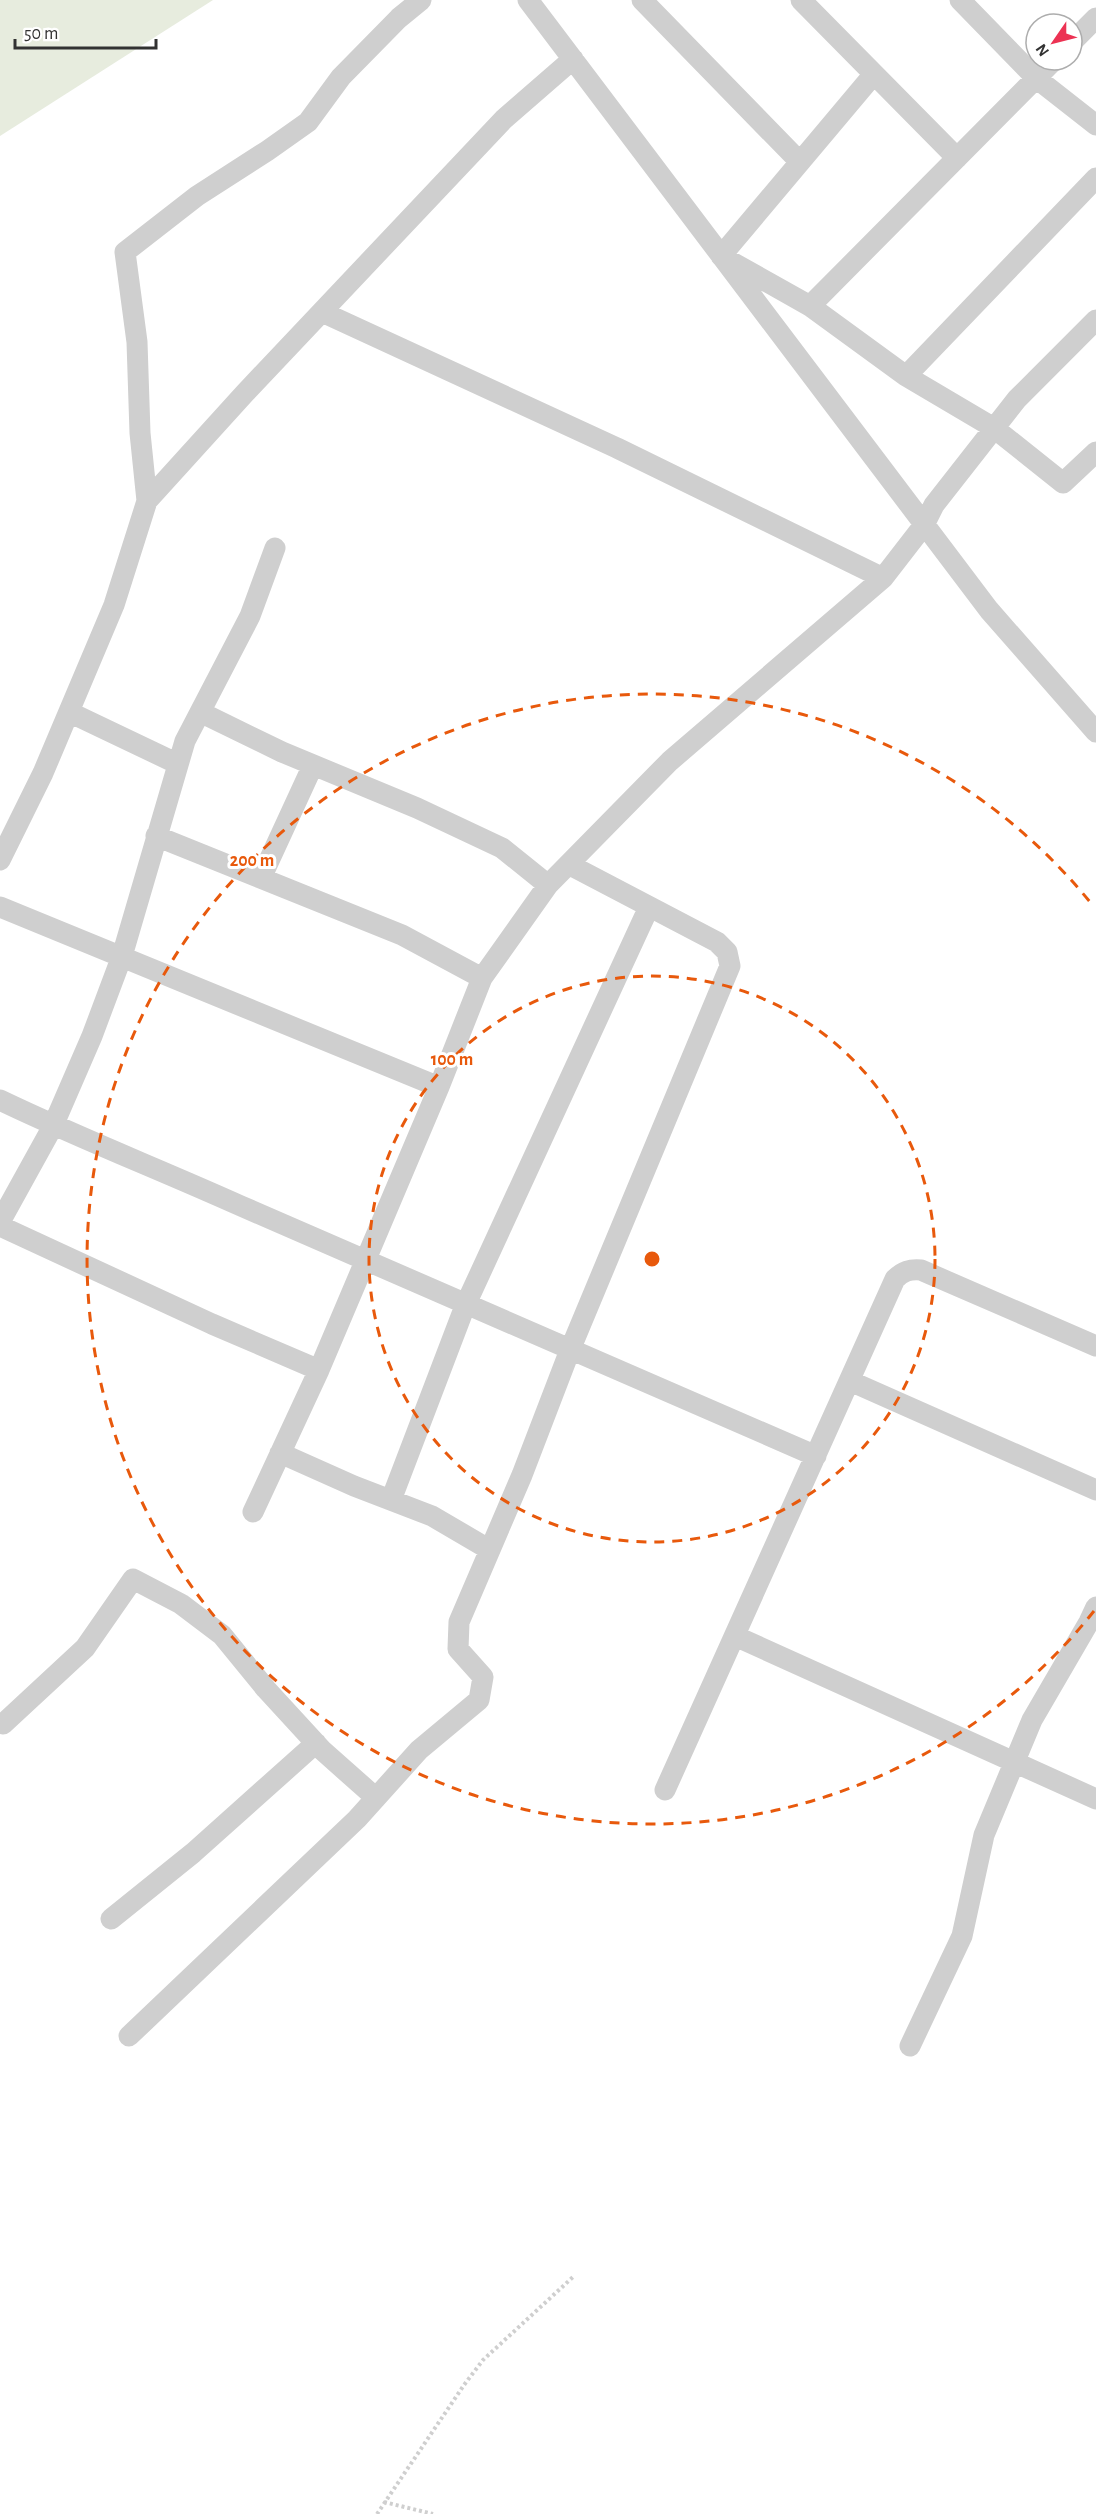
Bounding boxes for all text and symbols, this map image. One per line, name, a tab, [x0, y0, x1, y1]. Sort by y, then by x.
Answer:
scale bar	[15, 12, 156, 50]
north arrow	[1024, 12, 1084, 72]
text: 50 m	[24, 25, 58, 43]
text: N	[1033, 41, 1052, 59]
text: 200 m	[230, 852, 274, 870]
text: 100 m	[431, 1051, 473, 1069]
centre of rings	[642, 1249, 662, 1269]

